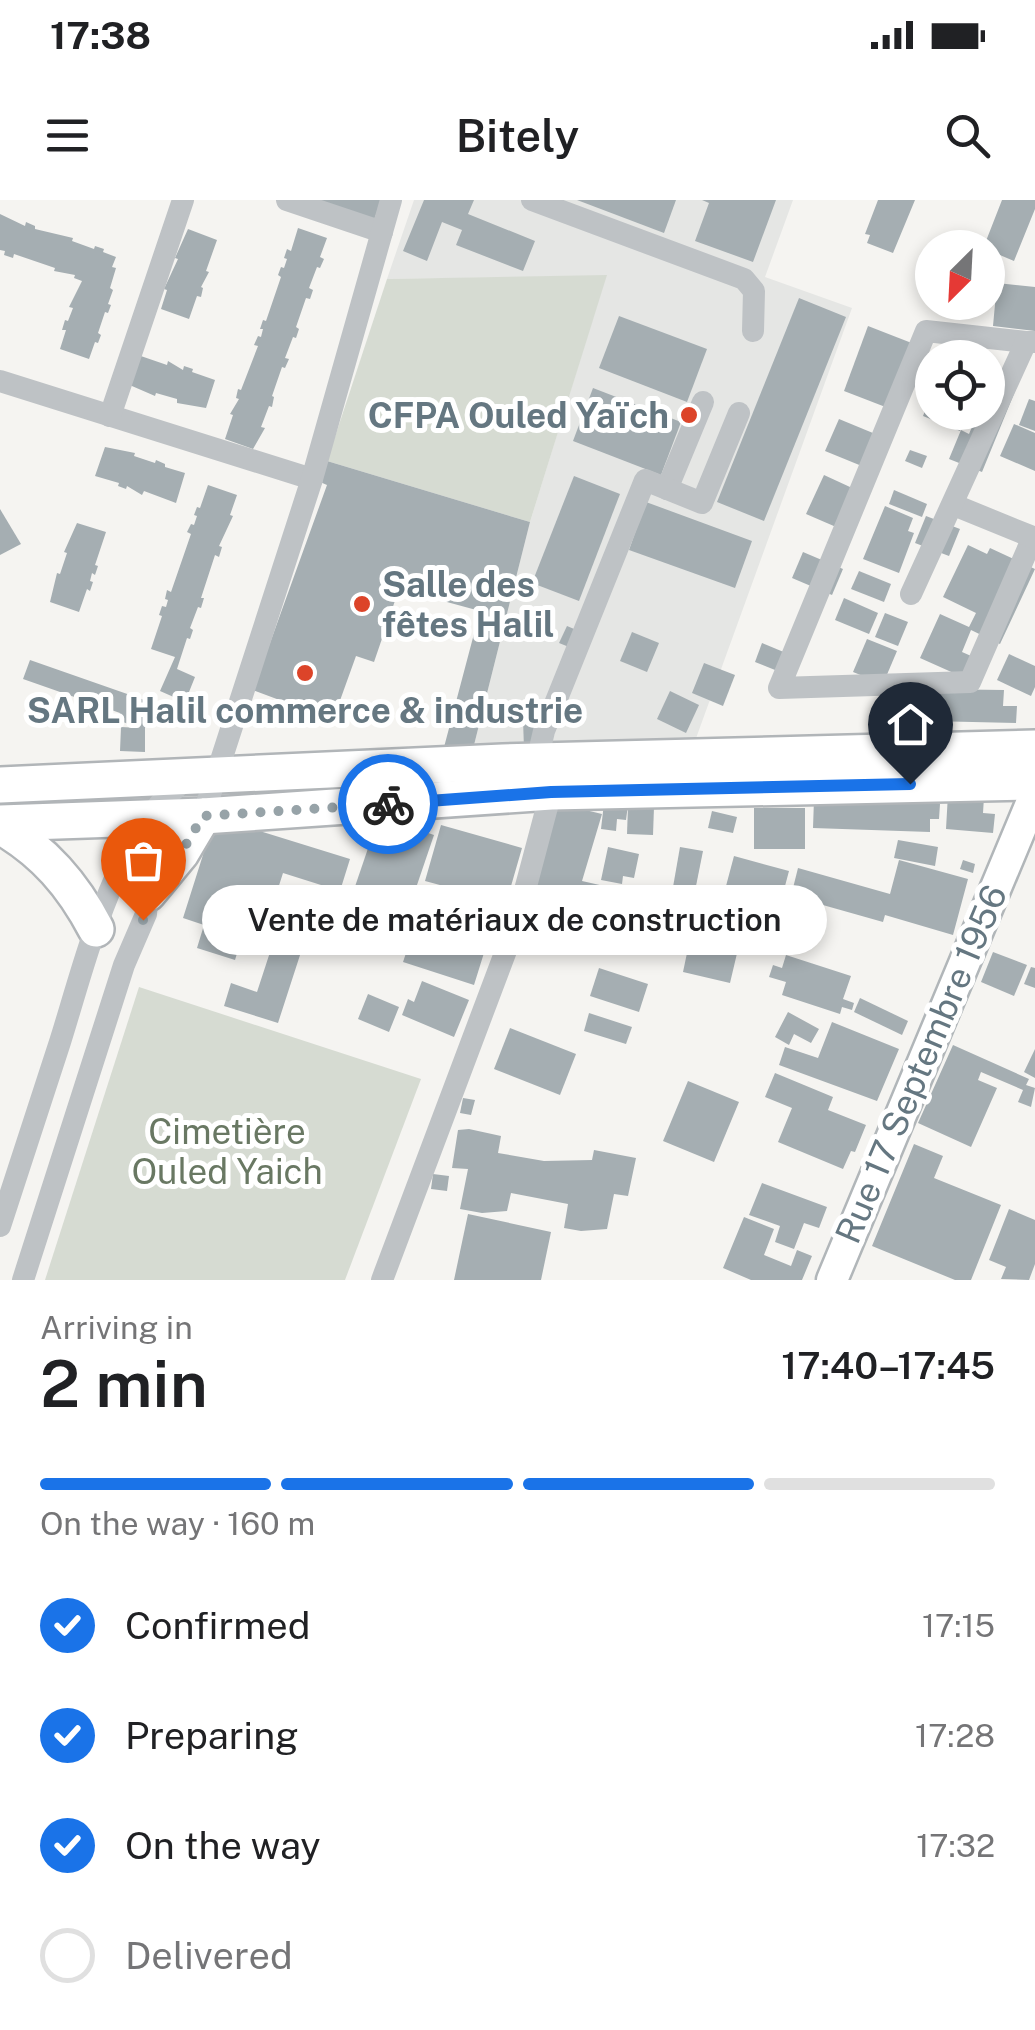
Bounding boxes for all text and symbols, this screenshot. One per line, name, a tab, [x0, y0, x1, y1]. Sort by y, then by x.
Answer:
text: 17:38	[50, 13, 151, 58]
icon: menu	[40, 108, 95, 163]
icon: search	[940, 108, 995, 163]
text: Bitely	[456, 109, 579, 162]
north arrow	[915, 230, 1005, 320]
map controls	[915, 230, 1005, 430]
button: locate	[915, 340, 1005, 430]
place label: CFPA Ouled Yaïch	[368, 395, 669, 436]
marker: CFPA Ouled Yaïch	[678, 404, 700, 426]
place label: Salle des fêtes Halil	[382, 564, 555, 645]
marker: Salle des fêtes Halil	[351, 593, 373, 615]
marker: SARL Halil commerce & industrie	[294, 662, 316, 684]
pin	[868, 682, 953, 785]
place label: SARL Halil commerce & industrie	[27, 690, 583, 731]
icon: home	[883, 697, 938, 752]
courier	[338, 754, 438, 854]
icon: bike	[361, 777, 416, 832]
pin	[101, 818, 186, 921]
icon: bag	[116, 833, 171, 888]
street label: Rue 17 Septembre 1956	[827, 879, 1015, 1249]
callout: Vente de matériaux de construction	[203, 885, 828, 955]
text: Vente de matériaux de construction	[247, 901, 782, 938]
park label: Cimetière Ouled Yaich	[131, 1111, 323, 1192]
text: Arriving in	[40, 1309, 193, 1346]
text: 17:40–17:45	[781, 1343, 995, 1388]
text: 2 min	[40, 1345, 208, 1422]
text: On the way · 160 m	[40, 1505, 315, 1542]
icon: check	[40, 1598, 95, 1653]
text: Confirmed	[125, 1603, 310, 1648]
text: 17:15	[922, 1607, 995, 1644]
icon: check	[40, 1708, 95, 1763]
text: Preparing	[125, 1713, 299, 1758]
text: 17:28	[915, 1717, 995, 1754]
icon: check	[40, 1818, 95, 1873]
text: On the way	[125, 1823, 321, 1868]
text: 17:32	[916, 1827, 995, 1864]
text: Delivered	[125, 1933, 293, 1978]

